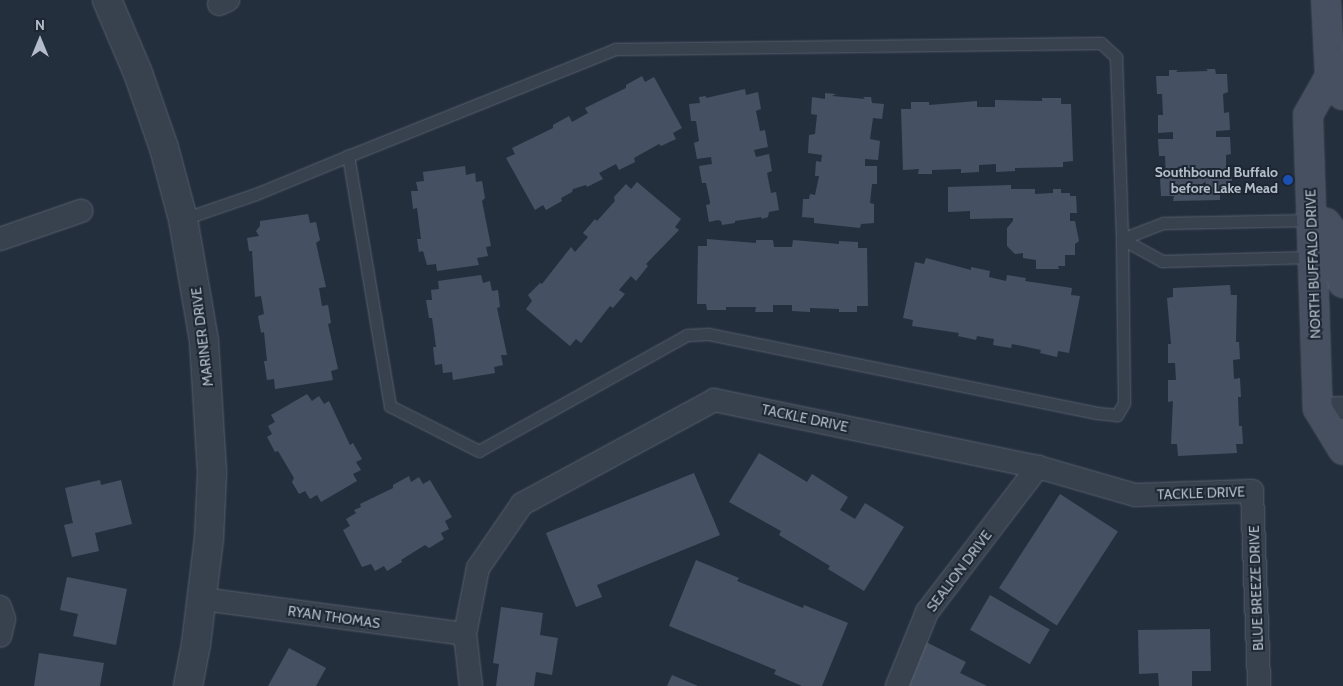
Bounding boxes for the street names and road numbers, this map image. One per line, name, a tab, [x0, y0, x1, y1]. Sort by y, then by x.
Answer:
street label: NORTH BUFFALO DRIVE	[1302, 189, 1324, 339]
street label: MARINER DRIVE	[188, 287, 216, 387]
street label: TACKLE DRIVE	[760, 401, 850, 435]
street label: TACKLE DRIVE	[1157, 483, 1245, 503]
street label: BLUE BREEZE DRIVE	[1245, 525, 1267, 651]
street label: SEALION DRIVE	[923, 527, 995, 615]
street label: RYAN THOMAS	[287, 602, 381, 632]

